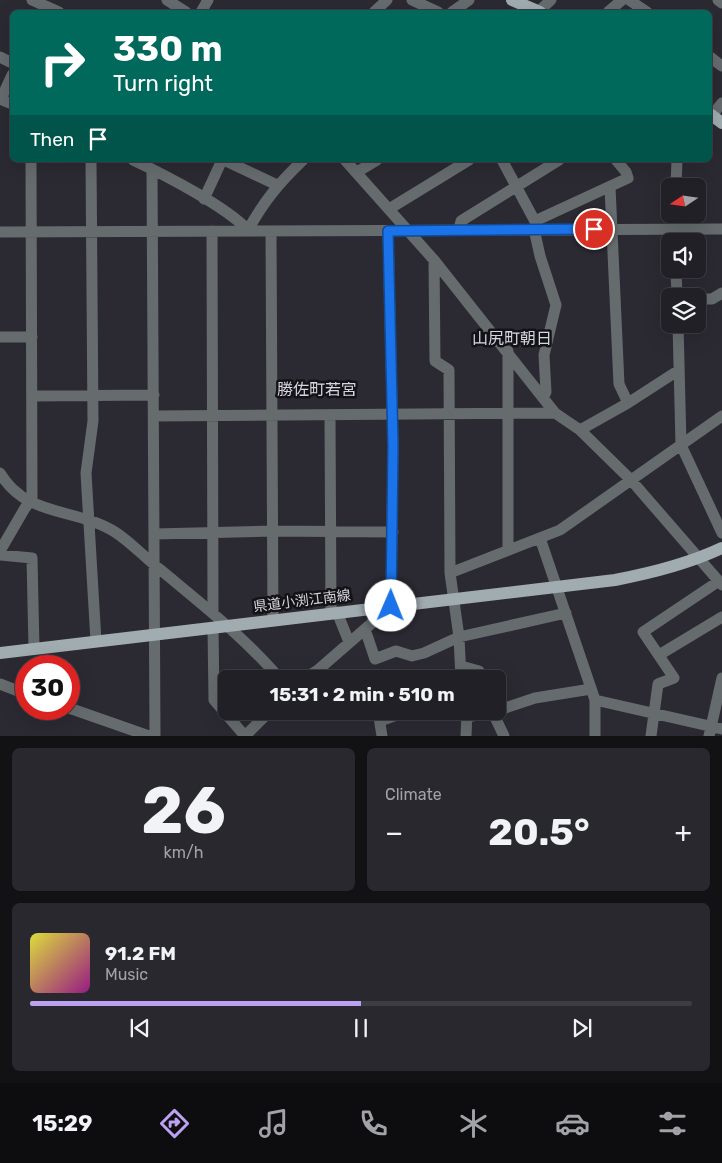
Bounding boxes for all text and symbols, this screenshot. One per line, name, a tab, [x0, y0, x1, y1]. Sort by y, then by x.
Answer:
text: 330 m	[113, 28, 222, 70]
icon: right	[30, 30, 95, 95]
text: Turn right	[113, 70, 213, 97]
icon: arrive	[84, 125, 112, 153]
text: Then	[30, 128, 74, 151]
north arrow	[661, 178, 706, 222]
map controls	[661, 178, 706, 333]
pin	[573, 208, 615, 250]
icon: arrive	[580, 215, 608, 243]
button: sound	[661, 233, 706, 278]
button: layers	[661, 288, 706, 333]
district label: 山尻町朝日	[472, 329, 552, 348]
district label: 勝佐町若宮	[277, 380, 357, 399]
position arrow	[364, 579, 416, 631]
street label: 県道小渕江南線	[252, 587, 352, 615]
speed limit sign: 30	[15, 655, 80, 720]
text: 15:31 · 2 min · 510 m	[269, 683, 455, 706]
text: 26	[141, 772, 226, 849]
text: Climate	[385, 785, 442, 804]
text: 20.5°	[488, 809, 590, 855]
text: −	[385, 816, 403, 849]
text: +	[675, 816, 692, 849]
text: km/h	[164, 843, 203, 862]
text: 91.2 FM	[105, 942, 176, 965]
text: Music	[105, 965, 148, 984]
icon: previous	[126, 1014, 154, 1042]
icon: pause	[347, 1014, 375, 1042]
icon: next	[568, 1014, 596, 1042]
icon: directions	[157, 1106, 192, 1141]
icon: music	[256, 1106, 291, 1141]
icon: phone	[356, 1106, 391, 1141]
icon: climate	[456, 1106, 491, 1141]
icon: car	[555, 1106, 590, 1141]
icon: filters	[655, 1106, 690, 1141]
text: 15:29	[32, 1110, 92, 1137]

